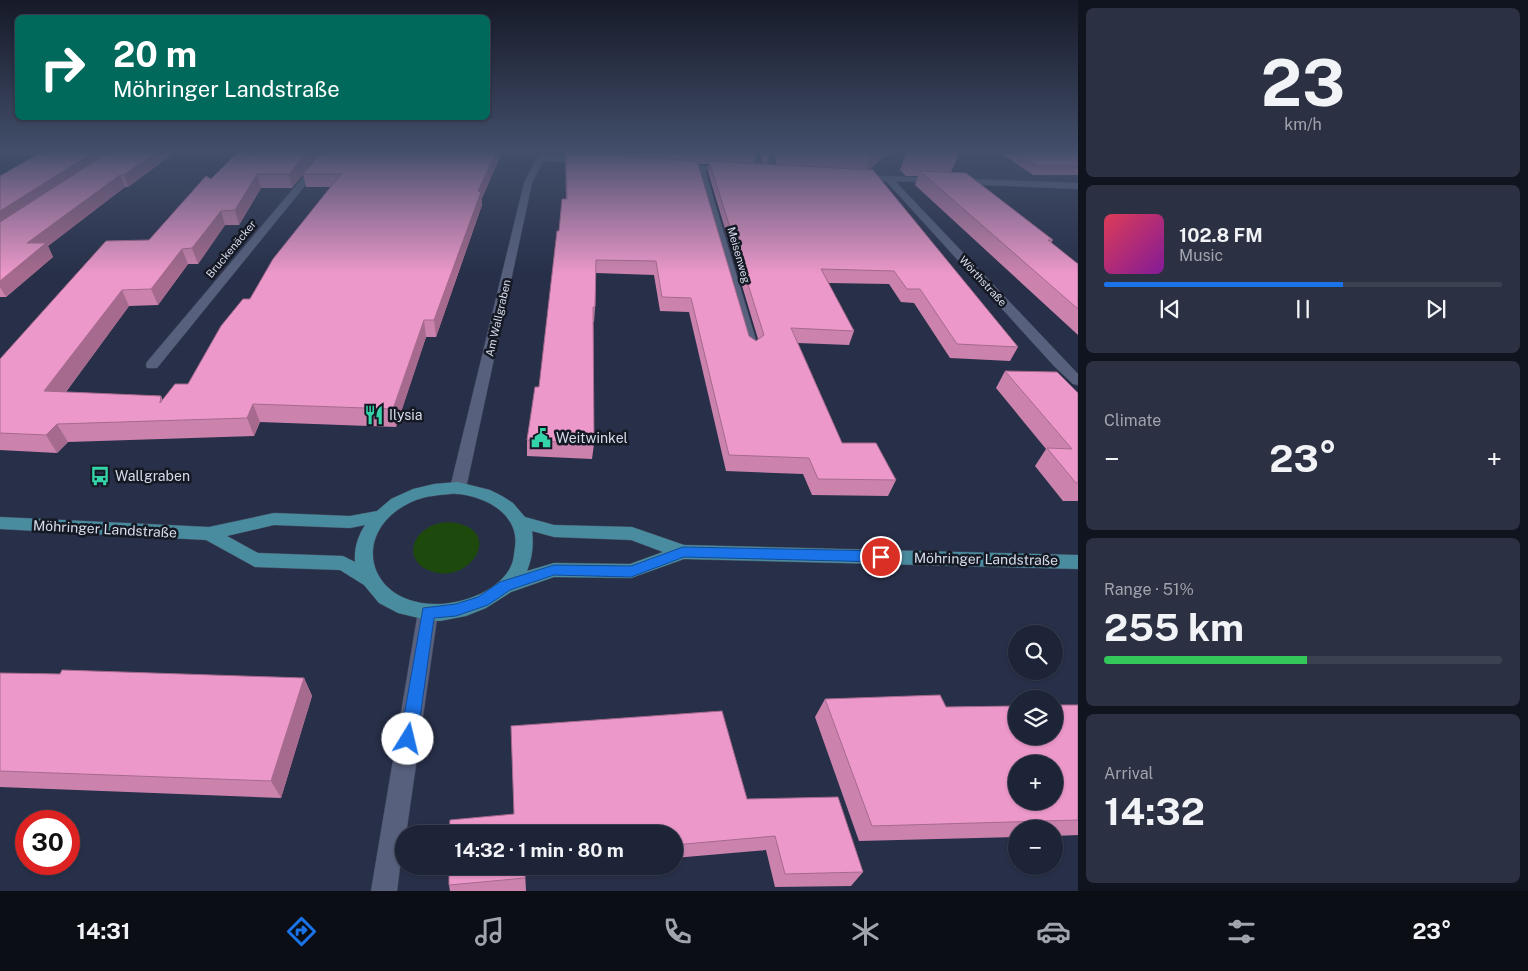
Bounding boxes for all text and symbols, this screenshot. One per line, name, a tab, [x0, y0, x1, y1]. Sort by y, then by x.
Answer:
text: 20 m	[113, 34, 197, 75]
icon: right	[30, 35, 95, 100]
text: 23	[1261, 44, 1345, 121]
text: Möhringer Landstraße	[113, 76, 340, 102]
text: km/h	[1284, 115, 1322, 134]
street label: Bruckenäcker	[204, 218, 258, 280]
text: 102.8 FM	[1179, 224, 1263, 246]
street label: Meisenweg	[725, 225, 753, 285]
text: Music	[1179, 246, 1223, 265]
street label: Wörthstraße	[957, 254, 1009, 308]
street label: Am Wallgraben	[483, 278, 513, 358]
icon: previous	[1156, 295, 1184, 323]
icon: pause	[1289, 295, 1317, 323]
icon: next	[1422, 295, 1450, 323]
restaurant icon: Ilysia	[363, 404, 385, 426]
place label: Ilysia	[389, 407, 423, 423]
text: Climate	[1104, 411, 1161, 430]
public building icon: Weitwinkel	[530, 427, 552, 449]
place label: Weitwinkel	[556, 430, 628, 446]
text: 23°	[1269, 436, 1337, 481]
text: −	[1104, 442, 1120, 475]
text: +	[1486, 442, 1502, 475]
bus stop icon: Wallgraben	[89, 465, 111, 487]
place label: Wallgraben	[115, 468, 190, 484]
street label: Möhringer Landstraße	[33, 517, 178, 541]
pin	[860, 536, 902, 578]
icon: arrive	[867, 543, 895, 571]
street label: Möhringer Landstraße	[914, 550, 1058, 568]
text: Range · 51%	[1104, 580, 1194, 599]
text: 255 km	[1104, 605, 1244, 650]
map controls	[1008, 625, 1063, 875]
button: search	[1008, 625, 1063, 680]
button: layers	[1008, 690, 1063, 745]
position arrow	[381, 712, 433, 764]
button: +	[1008, 755, 1063, 810]
text: Arrival	[1104, 764, 1153, 783]
text: 14:32	[1104, 789, 1205, 834]
speed limit sign: 30	[15, 810, 80, 875]
button: −	[1008, 820, 1063, 875]
text: 14:32 · 1 min · 80 m	[454, 839, 624, 861]
icon: directions	[284, 914, 319, 949]
icon: music	[472, 914, 507, 949]
icon: phone	[660, 914, 695, 949]
icon: climate	[848, 914, 883, 949]
icon: car	[1036, 914, 1071, 949]
icon: filters	[1224, 914, 1259, 949]
text: 14:31	[77, 918, 130, 944]
text: 23°	[1412, 918, 1451, 944]

